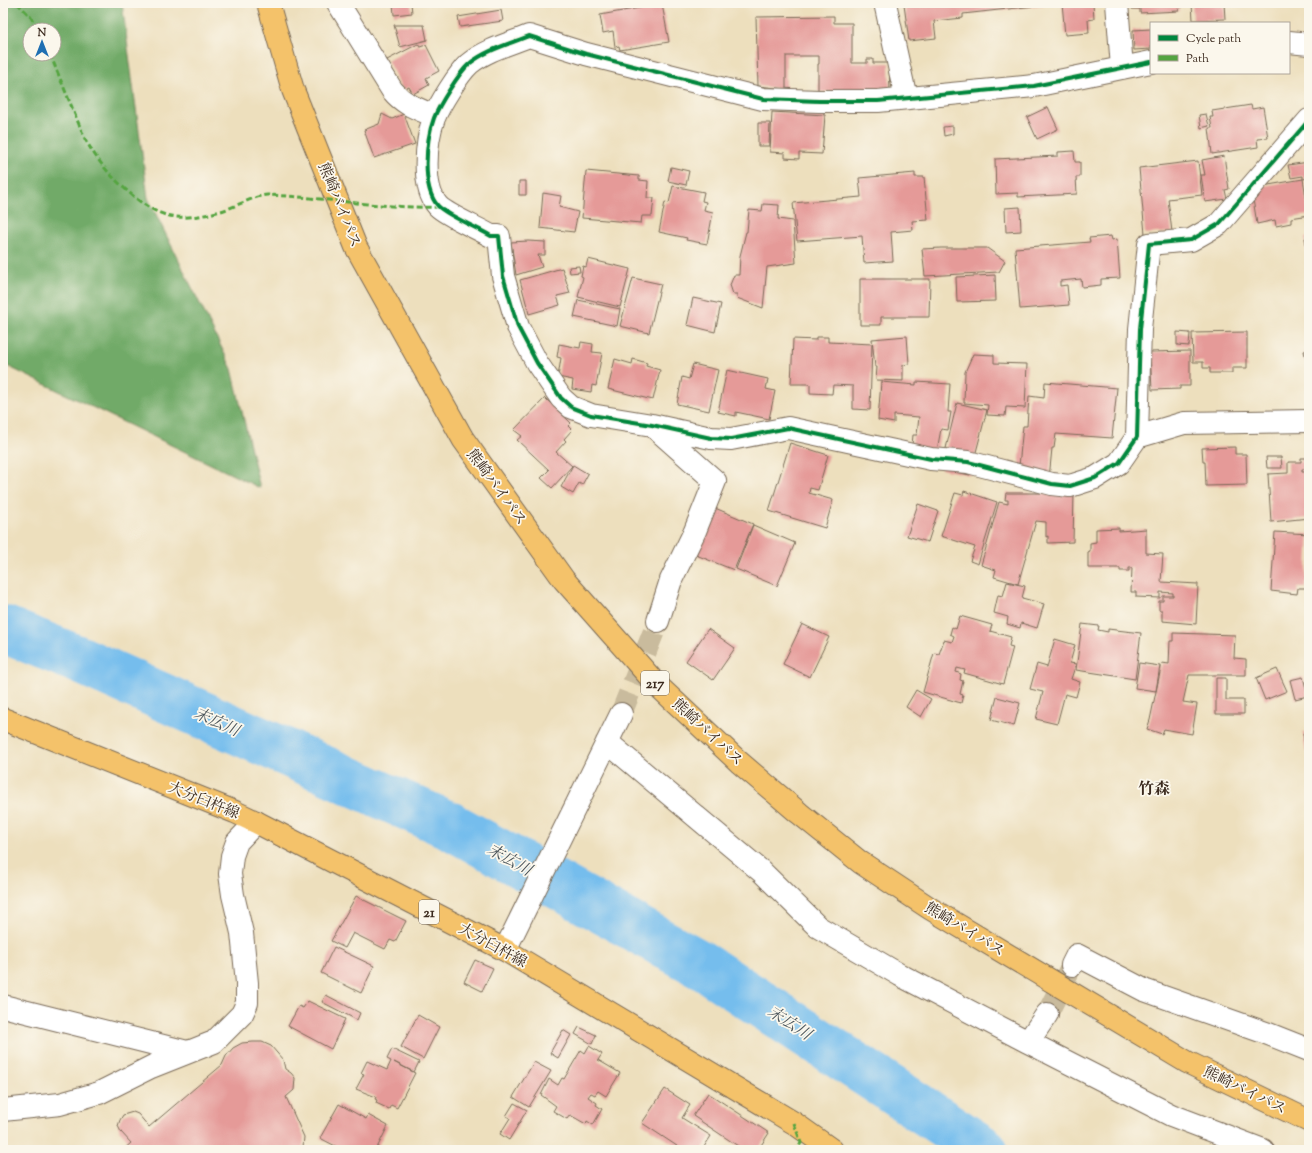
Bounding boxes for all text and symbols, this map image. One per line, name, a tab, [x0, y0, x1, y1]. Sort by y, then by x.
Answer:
north arrow	[22, 22, 62, 62]
legend	[1150, 22, 1290, 74]
text: N	[37, 25, 47, 41]
text: Cycle path	[1186, 30, 1241, 48]
text: Path	[1186, 50, 1209, 68]
street label: 熊崎バイパス	[312, 160, 365, 251]
street label: 熊崎バイパス	[461, 445, 531, 530]
road number: 217	[641, 671, 669, 695]
street label: 熊崎バイパス	[667, 695, 747, 771]
water label: 末広川	[189, 703, 244, 744]
street label: 大分臼杵線	[165, 778, 242, 825]
district label: 竹森	[1138, 779, 1170, 802]
water label: 末広川	[482, 839, 537, 884]
street label: 熊崎バイパス	[920, 898, 1008, 962]
road number: 21	[419, 900, 439, 924]
street label: 大分臼杵線	[454, 919, 530, 974]
water label: 末広川	[762, 1001, 817, 1048]
street label: 熊崎バイパス	[1199, 1062, 1289, 1120]

